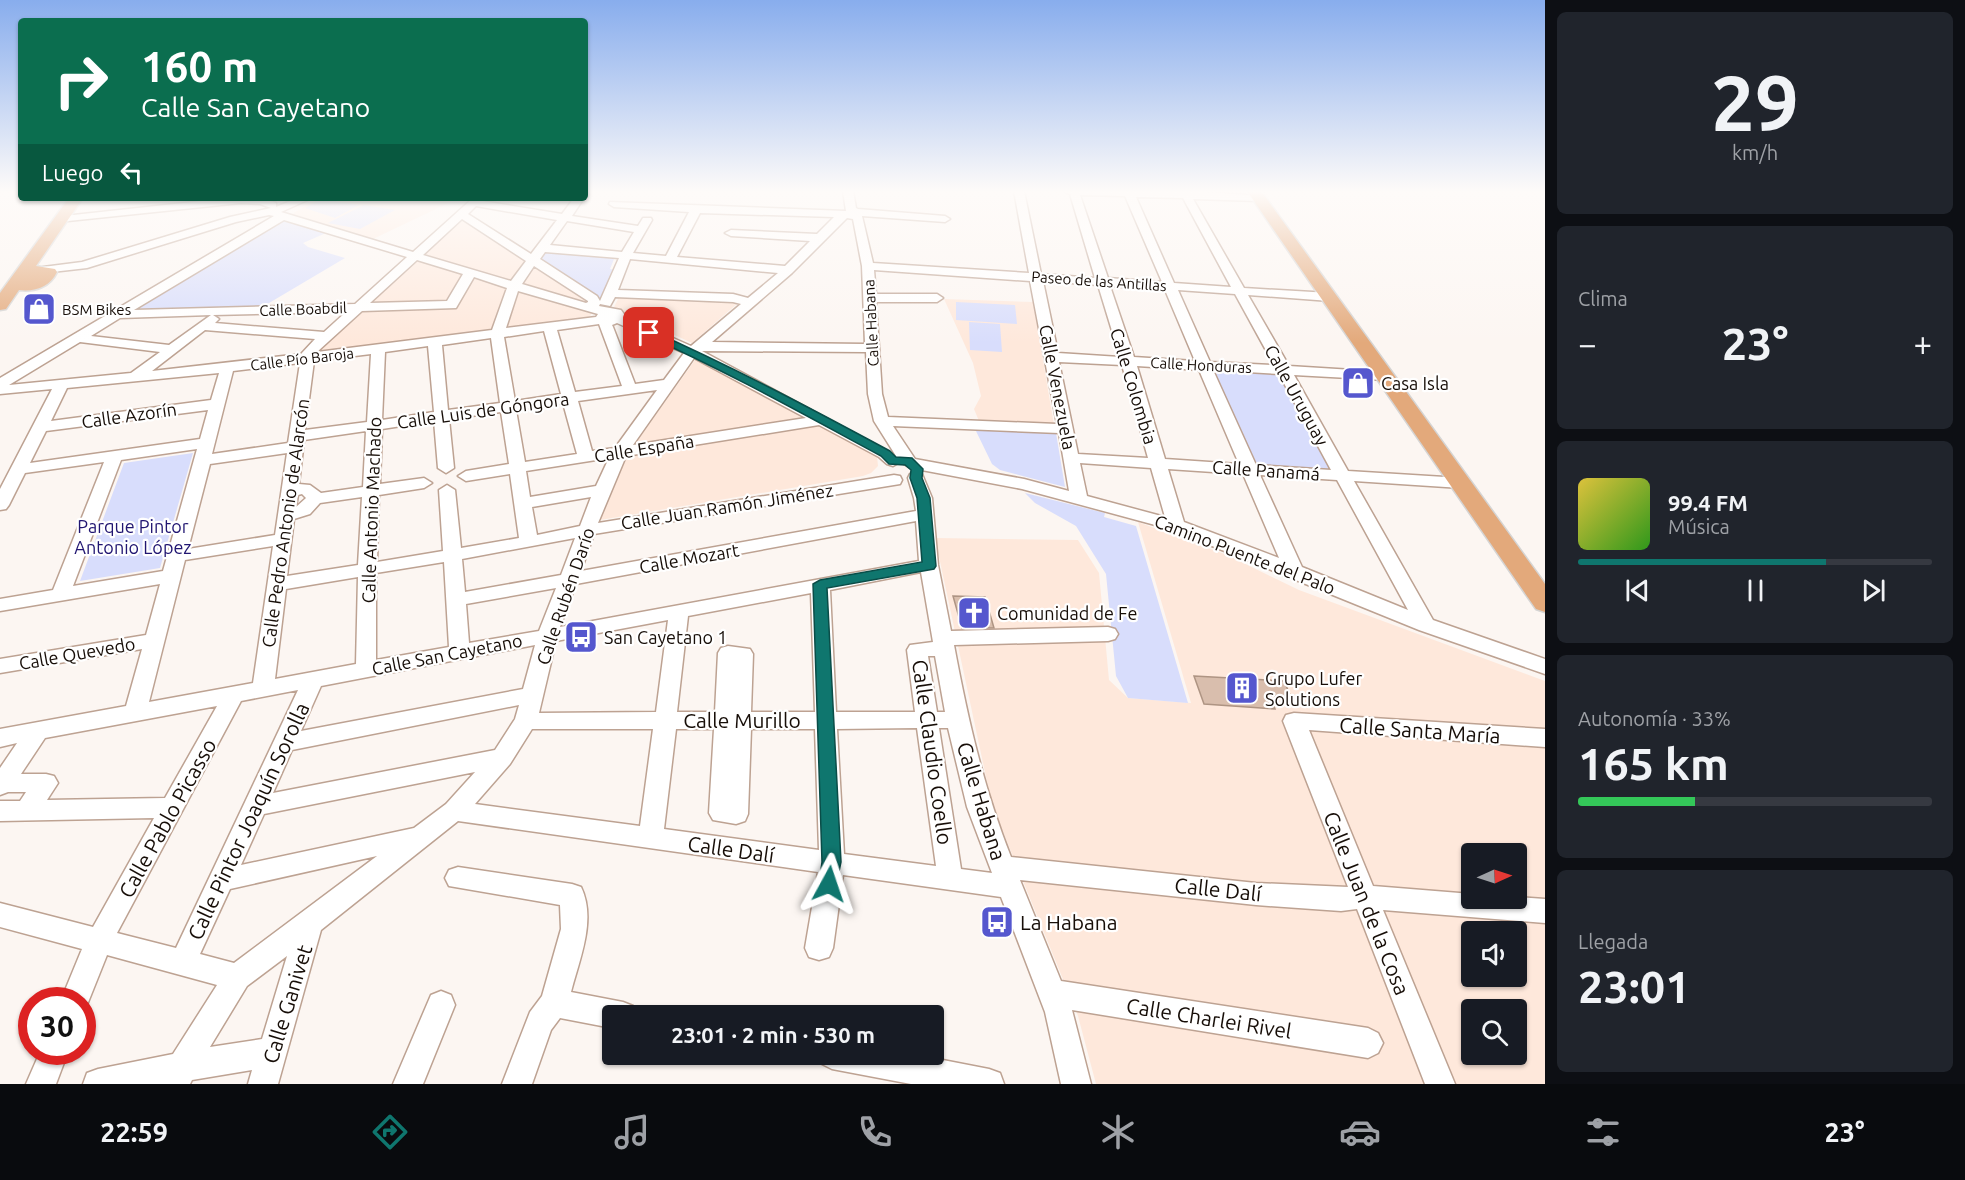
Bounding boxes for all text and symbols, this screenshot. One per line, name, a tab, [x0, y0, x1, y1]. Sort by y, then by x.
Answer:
icon: right	[42, 42, 120, 120]
text: 160 m	[141, 43, 258, 90]
text: 29	[1711, 58, 1799, 146]
text: Calle San Cayetano	[141, 92, 370, 122]
text: km/h	[1732, 141, 1778, 164]
icon: left	[115, 156, 148, 189]
text: Luego	[42, 160, 103, 185]
street label: Paseo de las Antillas	[1031, 268, 1167, 294]
street label: Calle Habana	[860, 279, 882, 367]
text: Clima	[1578, 287, 1628, 310]
shop icon: BSM Bikes	[21, 291, 57, 327]
street label: Calle Boabdil	[259, 299, 347, 319]
place label: BSM Bikes	[62, 301, 131, 318]
pin	[623, 307, 674, 358]
icon: arrive	[632, 316, 665, 349]
text: 23°	[1722, 318, 1788, 369]
street label: Calle Venezuela	[1036, 323, 1080, 451]
text: −	[1578, 325, 1597, 362]
text: +	[1913, 325, 1932, 362]
street label: Calle Colombia	[1107, 326, 1161, 446]
street label: Calle Uruguay	[1261, 341, 1333, 449]
street label: Calle Pío Baroja	[249, 344, 355, 374]
street label: Calle Honduras	[1150, 354, 1252, 376]
shop icon: Casa Isla	[1340, 365, 1376, 401]
place label: Casa Isla	[1381, 373, 1449, 393]
street label: Calle Luis de Góngora	[396, 388, 570, 432]
street label: Calle Pedro Antonio de Alarcón	[258, 397, 312, 649]
street label: Calle Azorín	[80, 398, 178, 432]
street label: Calle Antonio Machado	[358, 416, 384, 604]
street label: Calle España	[593, 430, 695, 466]
street label: Calle Panamá	[1211, 456, 1321, 484]
street label: Calle Juan Ramón Jiménez	[619, 479, 835, 533]
text: 99.4 FM	[1668, 490, 1748, 515]
street label: Camino Puente del Palo	[1152, 510, 1338, 598]
text: Música	[1668, 515, 1730, 538]
park label: Parque Pintor Antonio López	[74, 516, 192, 557]
street label: Calle Rubén Darío	[532, 525, 598, 667]
street label: Calle Mozart	[637, 539, 741, 577]
icon: previous	[1621, 574, 1654, 607]
icon: pause	[1739, 574, 1772, 607]
icon: next	[1857, 574, 1890, 607]
church icon: Comunidad de Fe	[956, 595, 992, 631]
place label: Comunidad de Fe	[997, 603, 1137, 623]
bus stop icon: San Cayetano 1	[563, 619, 599, 655]
place label: San Cayetano 1	[604, 627, 727, 647]
street label: Calle San Cayetano	[370, 630, 524, 678]
street label: Calle Quevedo	[17, 633, 137, 674]
street label: Calle Claudio Coello	[908, 658, 958, 846]
place label: Grupo Lufer Solutions	[1265, 668, 1362, 709]
building icon: Grupo Lufer Solutions	[1224, 670, 1260, 706]
street label: Calle Pintor Joaquín Sorolla	[182, 699, 314, 943]
text: Autonomía · 33%	[1578, 707, 1731, 730]
street label: Calle Murillo	[683, 708, 801, 732]
street label: Calle Santa María	[1339, 712, 1501, 748]
street label: Calle Pablo Picasso	[113, 734, 221, 902]
text: 165 km	[1578, 738, 1729, 789]
street label: Calle Habana	[953, 739, 1011, 863]
street label: Calle Juan de la Cosa	[1319, 808, 1415, 998]
street label: Calle Dalí	[686, 831, 777, 867]
north arrow	[1461, 843, 1527, 909]
map controls	[1461, 843, 1527, 1065]
position arrow	[797, 852, 861, 916]
street label: Calle Dalí	[1173, 873, 1264, 906]
bus stop icon: La Habana	[979, 904, 1015, 940]
place label: La Habana	[1020, 910, 1118, 934]
button: sound	[1461, 921, 1527, 987]
text: Llegada	[1578, 930, 1648, 953]
street label: Calle Ganivet	[258, 942, 316, 1066]
text: 23:01	[1578, 961, 1691, 1012]
speed limit sign: 30	[18, 987, 96, 1065]
street label: Calle Charlei Rivel	[1125, 993, 1293, 1043]
button: search	[1461, 999, 1527, 1065]
text: 23:01 · 2 min · 530 m	[671, 1022, 875, 1047]
icon: directions	[369, 1111, 411, 1153]
icon: music	[611, 1111, 653, 1153]
icon: phone	[854, 1111, 896, 1153]
icon: climate	[1097, 1111, 1139, 1153]
icon: car	[1339, 1111, 1381, 1153]
icon: filters	[1582, 1111, 1624, 1153]
text: 22:59	[100, 1117, 168, 1147]
text: 23°	[1825, 1117, 1865, 1147]

